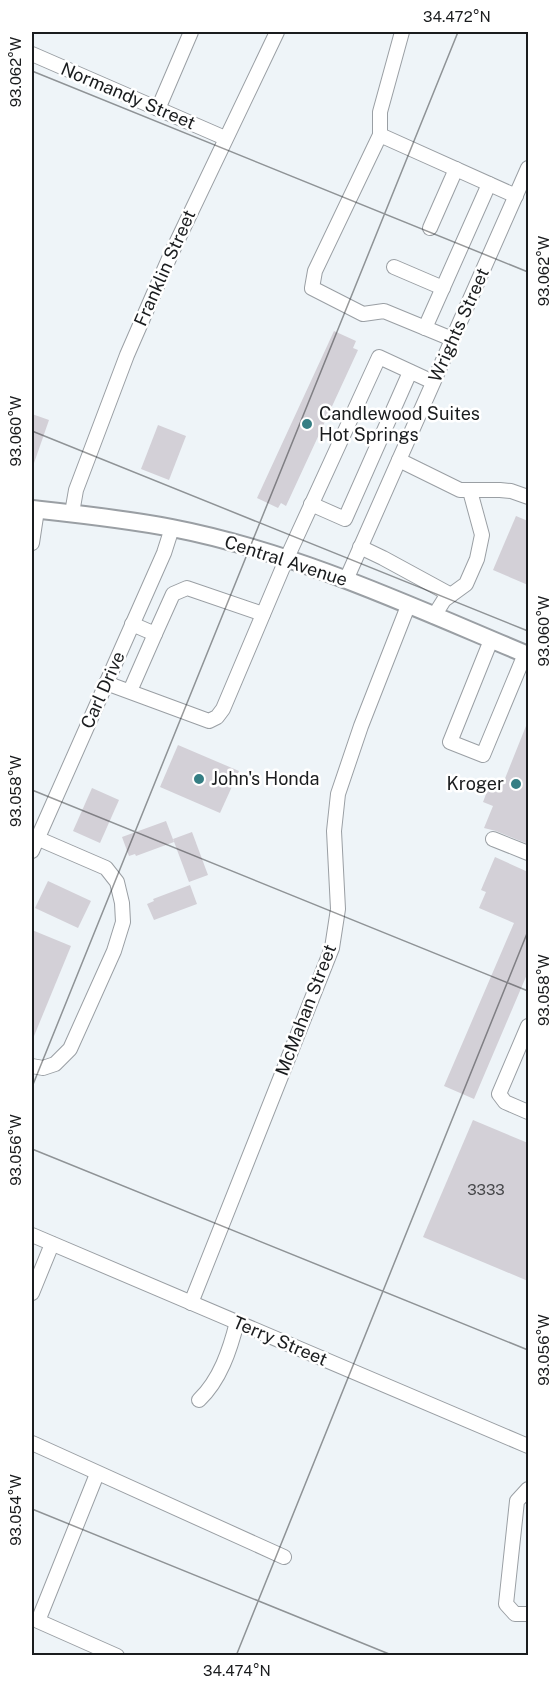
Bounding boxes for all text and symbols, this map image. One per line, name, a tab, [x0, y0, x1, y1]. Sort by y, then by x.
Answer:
text: 34.472°N	[423, 8, 491, 25]
text: 93.062°W	[7, 37, 24, 107]
street label: Normandy Street	[58, 58, 198, 133]
street label: Franklin Street	[130, 206, 200, 329]
text: 93.062°W	[535, 236, 552, 306]
street label: Wrights Street	[424, 264, 493, 385]
text: 93.060°W	[7, 396, 24, 466]
place label: Candlewood Suites Hot Springs	[319, 403, 480, 445]
marker: Candlewood Suites Hot Springs	[300, 417, 314, 431]
street label: Central Avenue	[222, 531, 350, 590]
text: 93.060°W	[535, 596, 552, 666]
street label: Carl Drive	[76, 648, 129, 732]
text: 93.058°W	[7, 755, 24, 827]
place label: John's Honda	[211, 768, 319, 789]
marker: John's Honda	[192, 772, 206, 786]
place label: Kroger	[447, 773, 504, 794]
marker: Kroger	[509, 777, 523, 791]
street label: McMahan Street	[271, 941, 340, 1078]
text: 93.058°W	[535, 954, 552, 1026]
text: 93.056°W	[7, 1114, 24, 1186]
house number: 3333	[467, 1181, 505, 1198]
street label: Terry Street	[230, 1311, 331, 1370]
text: 93.056°W	[535, 1314, 552, 1386]
text: 93.054°W	[7, 1474, 24, 1546]
text: 34.474°N	[203, 1662, 271, 1679]

